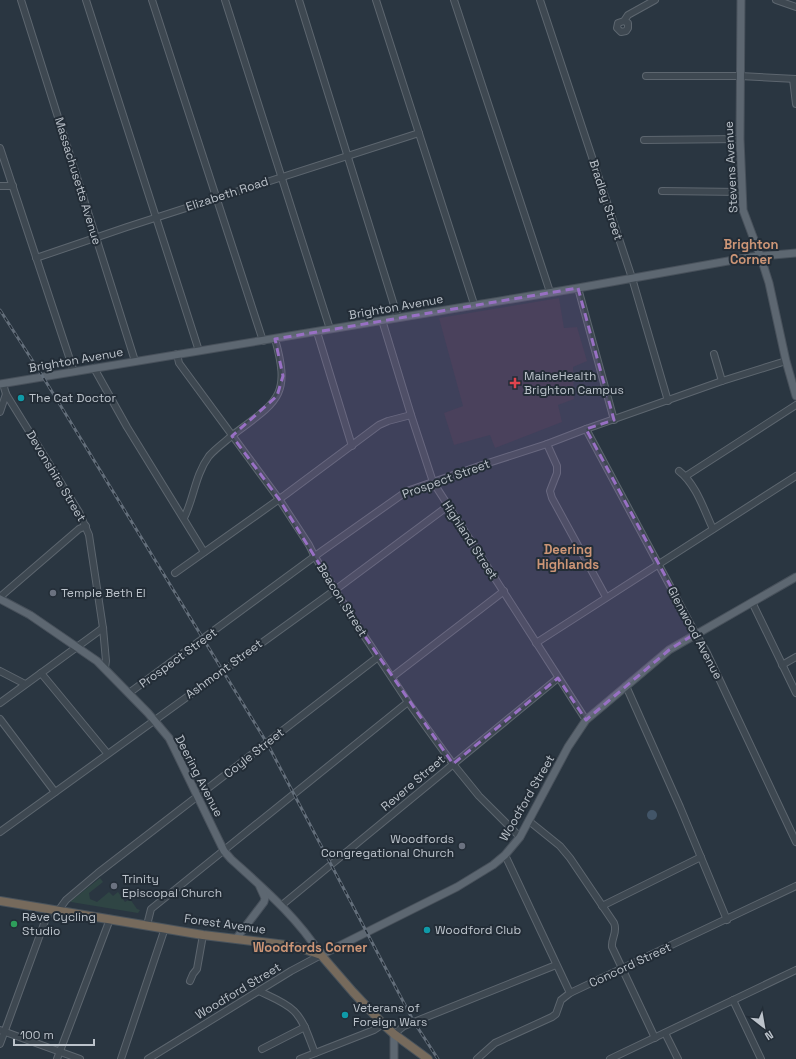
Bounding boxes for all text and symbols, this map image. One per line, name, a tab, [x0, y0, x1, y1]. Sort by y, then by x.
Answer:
street label: Massachusetts Avenue	[51, 115, 105, 247]
street label: Stevens Avenue	[721, 121, 741, 213]
street label: Bradley Street	[585, 158, 627, 242]
street label: Elizabeth Road	[184, 173, 270, 215]
district label: Brighton Corner	[723, 236, 779, 268]
street label: Brighton Avenue	[348, 291, 444, 323]
street label: Brighton Avenue	[28, 344, 124, 376]
place label: MaineHealth Brighton Campus	[524, 368, 624, 398]
marker: MaineHealth Brighton Campus	[509, 377, 521, 389]
place label: The Cat Doctor	[29, 390, 116, 406]
marker: The Cat Doctor	[16, 393, 26, 403]
street label: Devonshire Street	[22, 427, 90, 525]
street label: Prospect Street	[400, 456, 492, 502]
street label: Highland Street	[439, 498, 501, 582]
district label: Deering Highlands	[537, 541, 599, 573]
street label: Beacon Street	[313, 560, 371, 640]
street label: Glenwood Avenue	[664, 584, 726, 682]
place label: Temple Beth El	[61, 585, 146, 601]
marker: Temple Beth El	[48, 588, 58, 598]
street label: Prospect Street	[136, 624, 220, 692]
street label: Ashmont Street	[182, 636, 266, 702]
street label: Coyle Street	[221, 724, 287, 782]
street label: Deering Avenue	[171, 732, 227, 820]
street label: Revere Street	[378, 752, 448, 814]
street label: Woodford Street	[496, 752, 558, 844]
place label: Woodfords Congregational Church	[321, 831, 454, 861]
marker: Woodfords Congregational Church	[457, 841, 467, 851]
place label: Trinity Episcopal Church	[122, 871, 222, 901]
marker: Trinity Episcopal Church	[109, 881, 119, 891]
place label: Rêve Cycling Studio	[22, 909, 96, 939]
street label: Forest Avenue	[183, 910, 267, 938]
marker: Rêve Cycling Studio	[9, 919, 19, 929]
place label: Woodford Club	[435, 922, 521, 938]
marker: Woodford Club	[422, 925, 432, 935]
district label: Woodfords Corner	[253, 939, 367, 956]
street label: Concord Street	[586, 939, 674, 991]
street label: Woodford Street	[192, 959, 284, 1023]
place label: Veterans of Foreign Wars	[353, 1000, 427, 1030]
north arrow	[744, 1007, 784, 1047]
marker: Veterans of Foreign Wars	[340, 1010, 350, 1020]
scale bar	[14, 1021, 94, 1047]
text: 100 m	[20, 1027, 54, 1043]
text: N	[762, 1028, 776, 1043]

